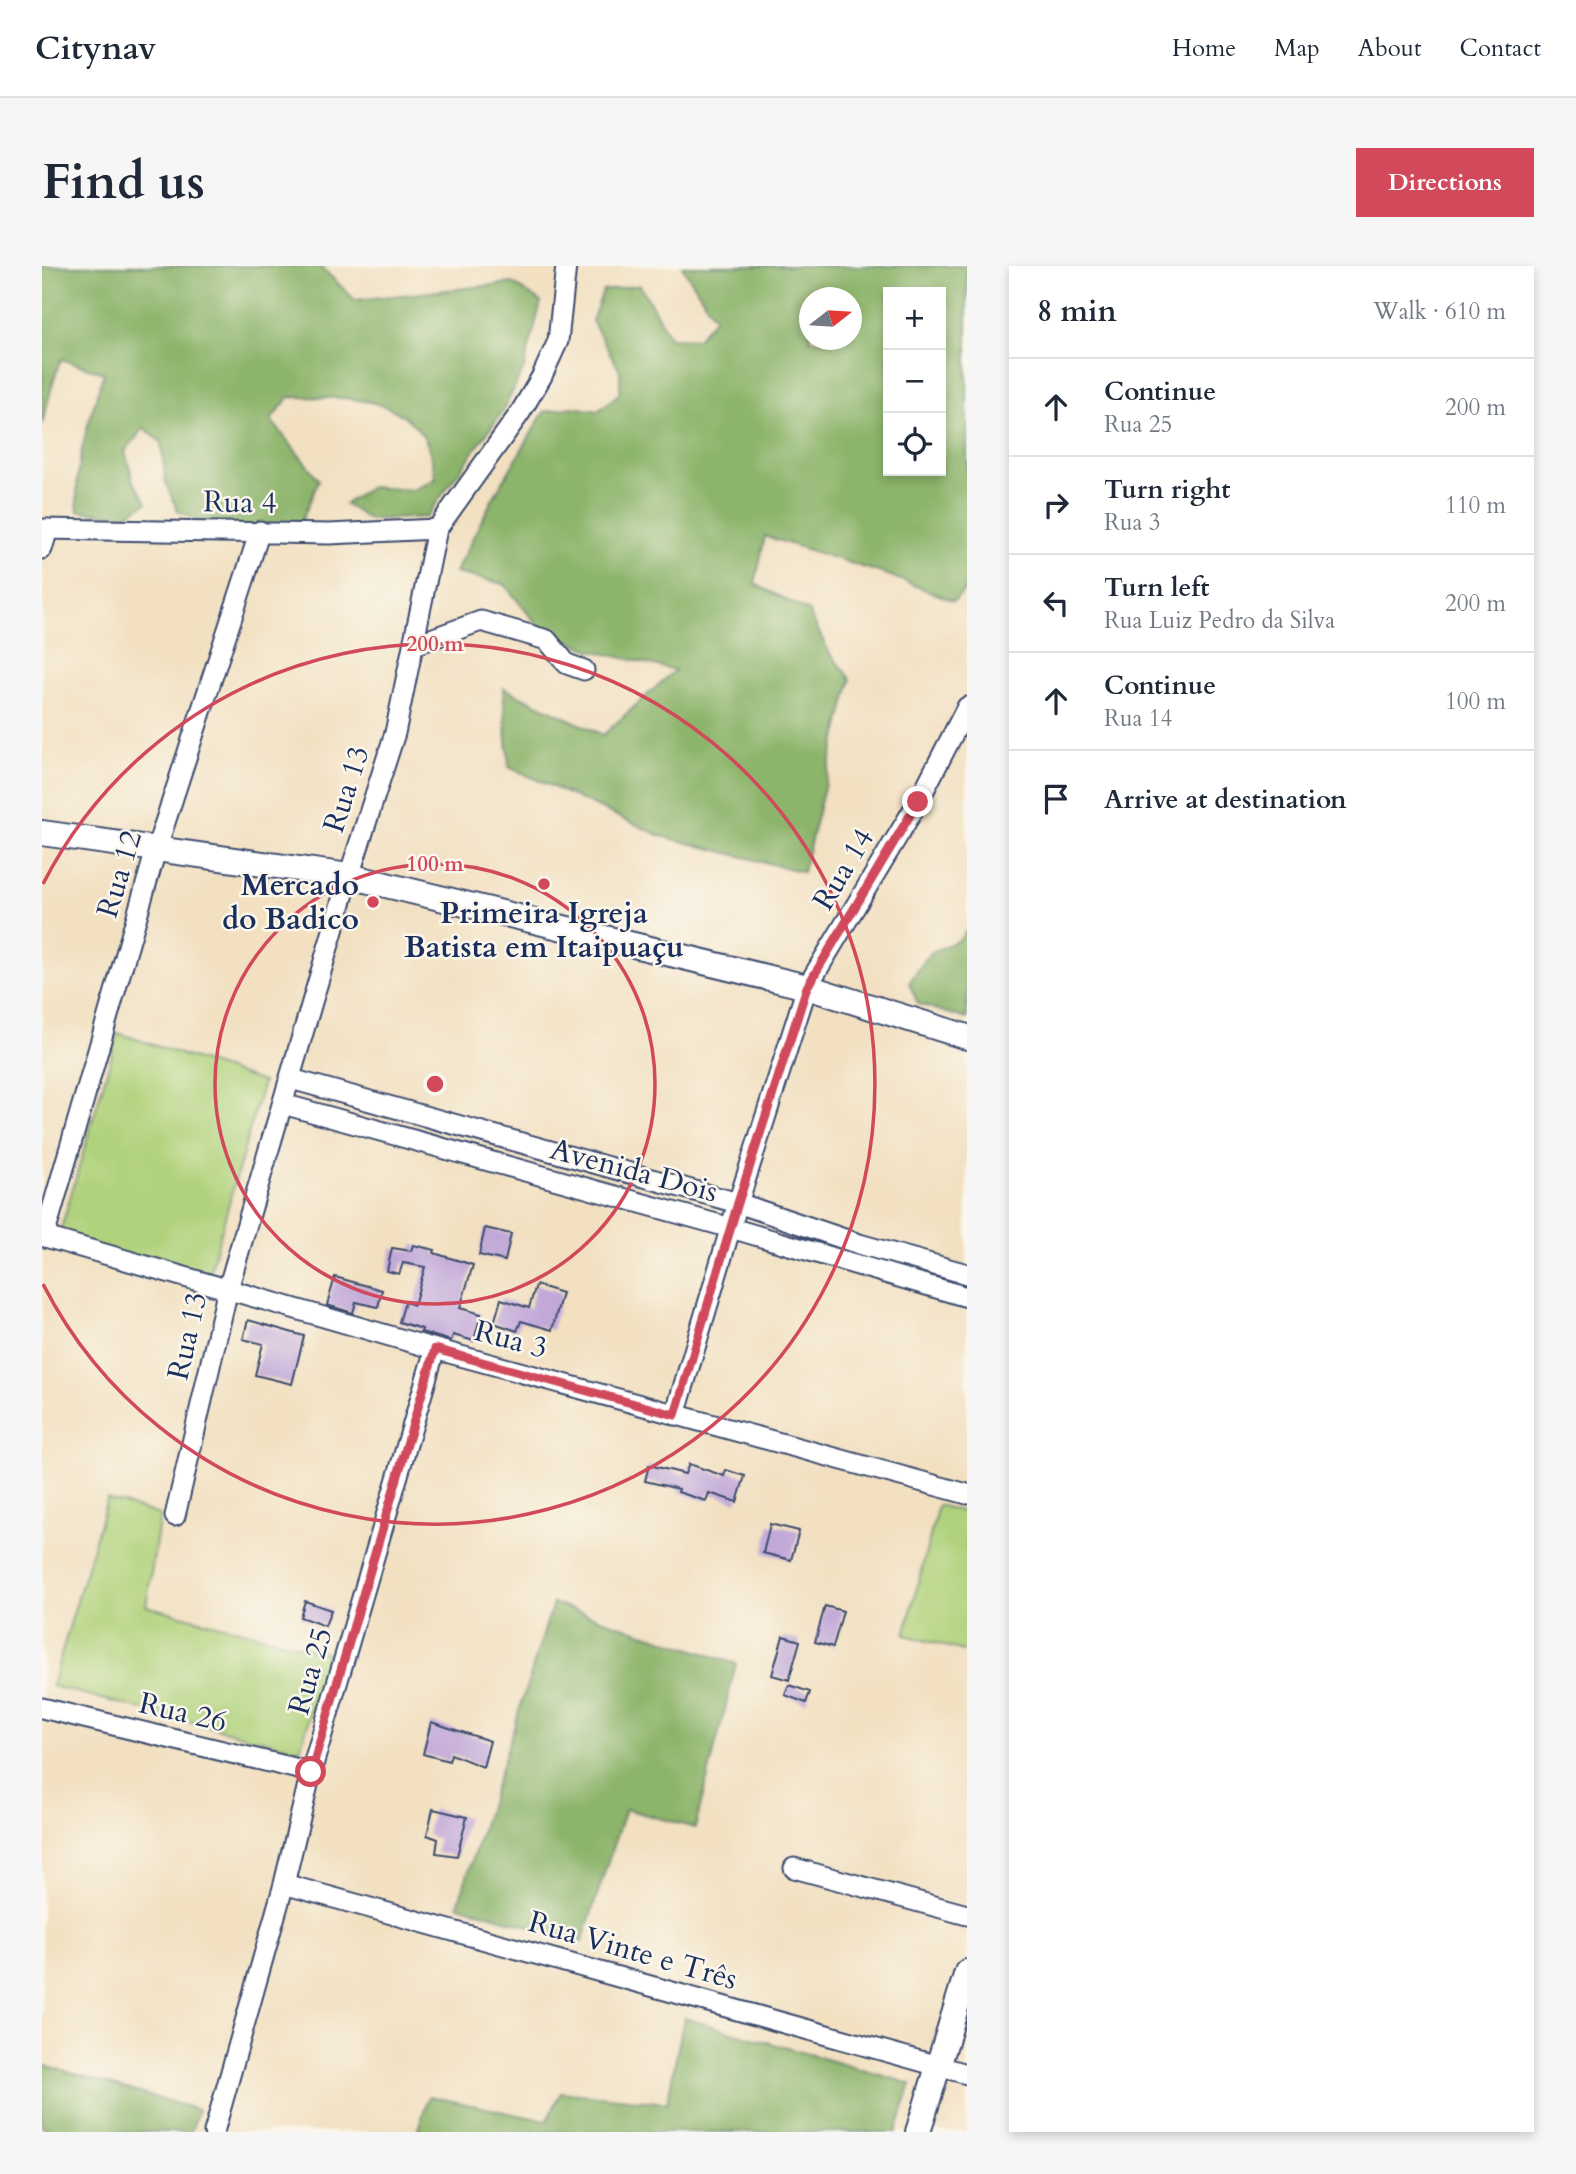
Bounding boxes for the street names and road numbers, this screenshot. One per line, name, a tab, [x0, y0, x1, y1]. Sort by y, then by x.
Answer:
street label: Rua 4	[203, 481, 277, 524]
street label: Rua 13	[313, 740, 380, 838]
street label: Rua 14	[803, 821, 884, 918]
street label: Rua 12	[87, 826, 152, 923]
street label: Avenida Dois	[546, 1128, 722, 1213]
street label: Rua 13	[158, 1288, 217, 1384]
street label: Rua 3	[470, 1310, 552, 1369]
street label: Rua 25	[279, 1623, 342, 1720]
street label: Rua 26	[135, 1683, 231, 1742]
street label: Rua Vinte e Três	[524, 1901, 742, 2000]

